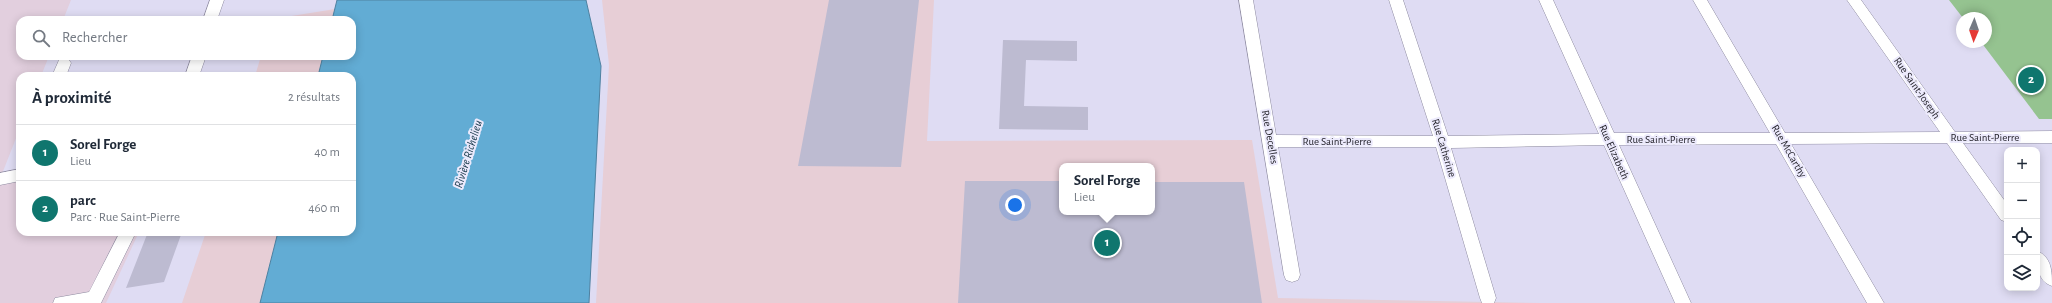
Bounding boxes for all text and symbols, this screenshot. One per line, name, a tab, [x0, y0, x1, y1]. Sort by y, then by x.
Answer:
north arrow	[1956, 12, 1992, 48]
search box	[16, 16, 356, 60]
icon: search	[30, 27, 52, 49]
text: Rechercher	[62, 30, 127, 45]
street label: Rue Saint-Joseph	[1892, 55, 1942, 121]
pin: 2	[2018, 65, 2044, 95]
text: À proximité	[32, 89, 112, 106]
text: 2 résultats	[288, 91, 340, 104]
street label: Rue Decelles	[1260, 109, 1280, 165]
street label: Rue Catherine	[1430, 117, 1458, 179]
water label: Rivière Richelieu	[452, 118, 484, 189]
street label: Rue Elizabeth	[1597, 123, 1631, 181]
street label: Rue McCarthy	[1769, 123, 1809, 180]
street label: Rue Saint-Pierre	[1951, 132, 2019, 143]
street label: Rue Saint-Pierre	[1627, 134, 1695, 145]
street label: Rue Saint-Pierre	[1303, 136, 1371, 147]
text: Sorel Forge	[70, 137, 136, 152]
text: 1	[43, 146, 47, 159]
text: 40 m	[314, 146, 340, 159]
map controls	[2004, 147, 2040, 291]
button: +	[2004, 147, 2040, 183]
text: Lieu	[70, 155, 91, 168]
popup	[1059, 163, 1155, 215]
text: Sorel Forge	[1074, 173, 1140, 188]
button: −	[2004, 183, 2040, 219]
text: Lieu	[1074, 191, 1095, 204]
text: parc	[70, 193, 96, 208]
your location	[1005, 195, 1025, 215]
text: 2	[42, 202, 48, 215]
text: 460 m	[308, 202, 340, 215]
text: Parc · Rue Saint-Pierre	[70, 211, 180, 224]
button: locate	[2004, 219, 2040, 255]
pin: 1	[1094, 228, 1120, 258]
button: layers	[2004, 255, 2040, 291]

